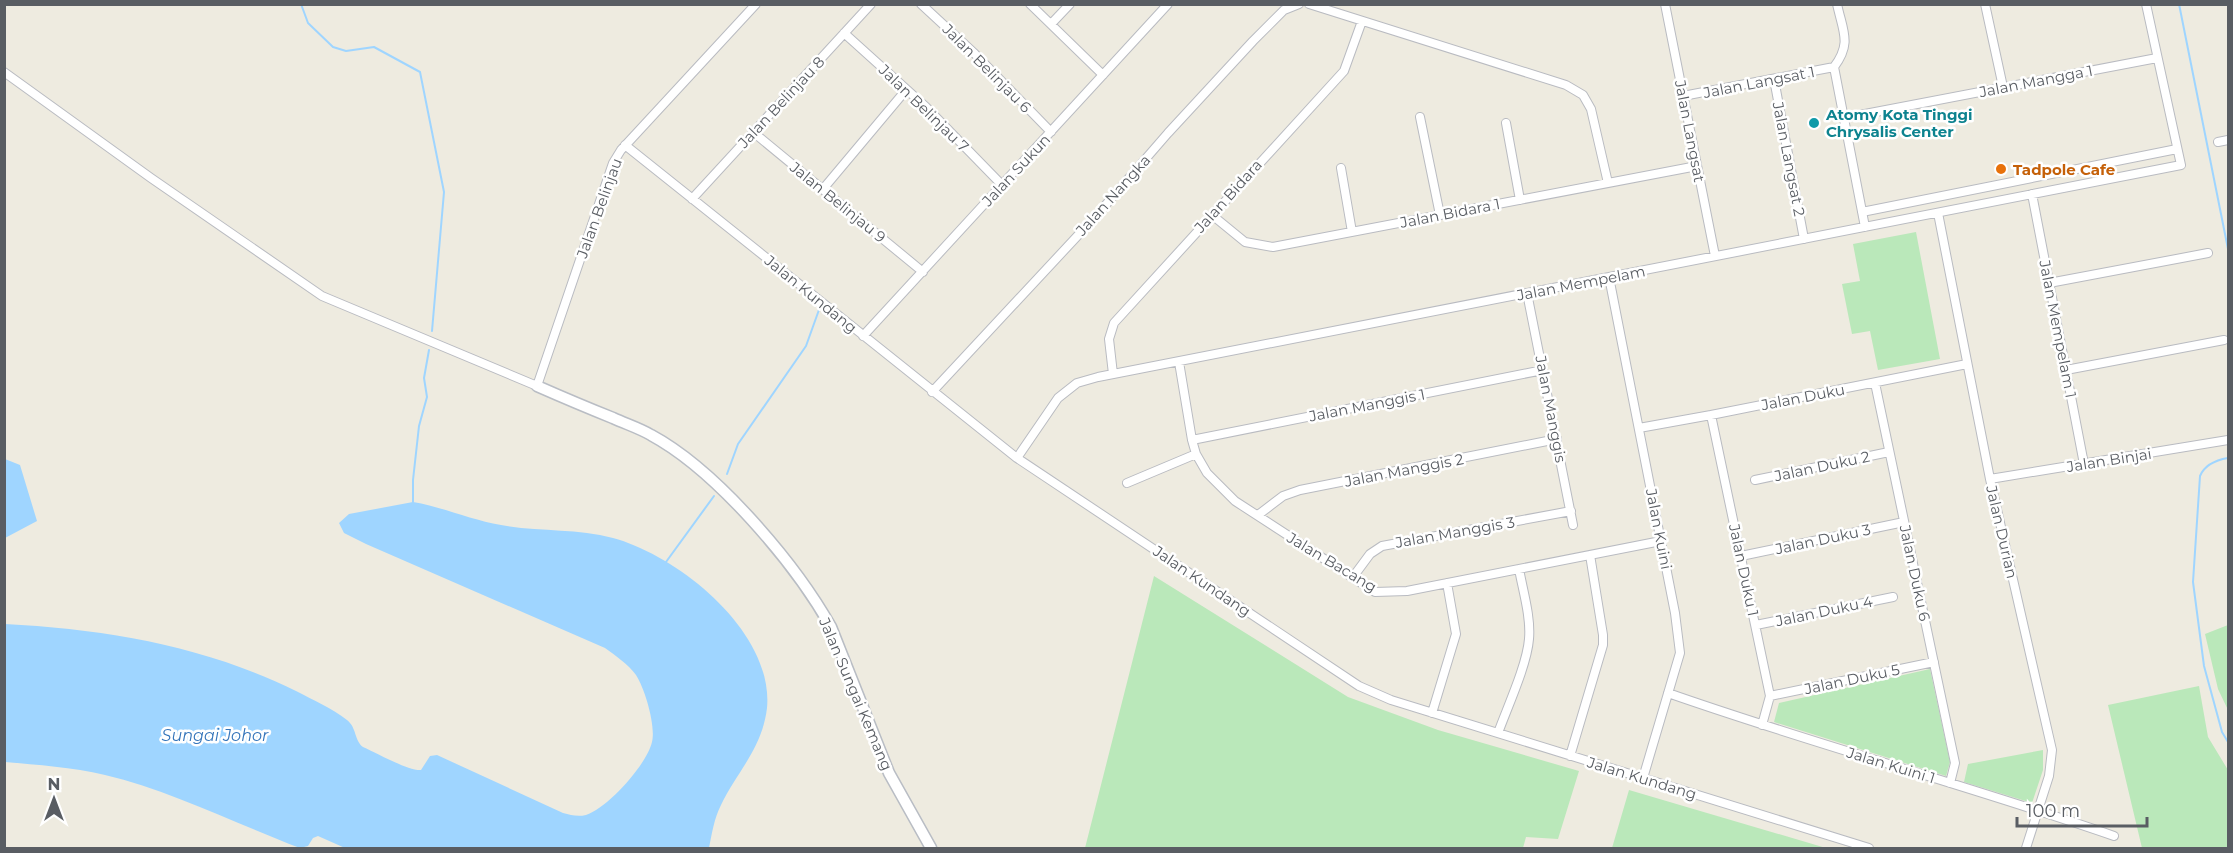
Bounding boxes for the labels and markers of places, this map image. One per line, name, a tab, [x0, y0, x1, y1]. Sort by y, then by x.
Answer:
place label: Atomy Kota Tinggi Chrysalis Center	[1825, 105, 1972, 141]
marker: Atomy Kota Tinggi Chrysalis Center	[1807, 116, 1821, 130]
place label: Tadpole Cafe	[2013, 160, 2115, 179]
marker: Tadpole Cafe	[1994, 162, 2008, 176]

